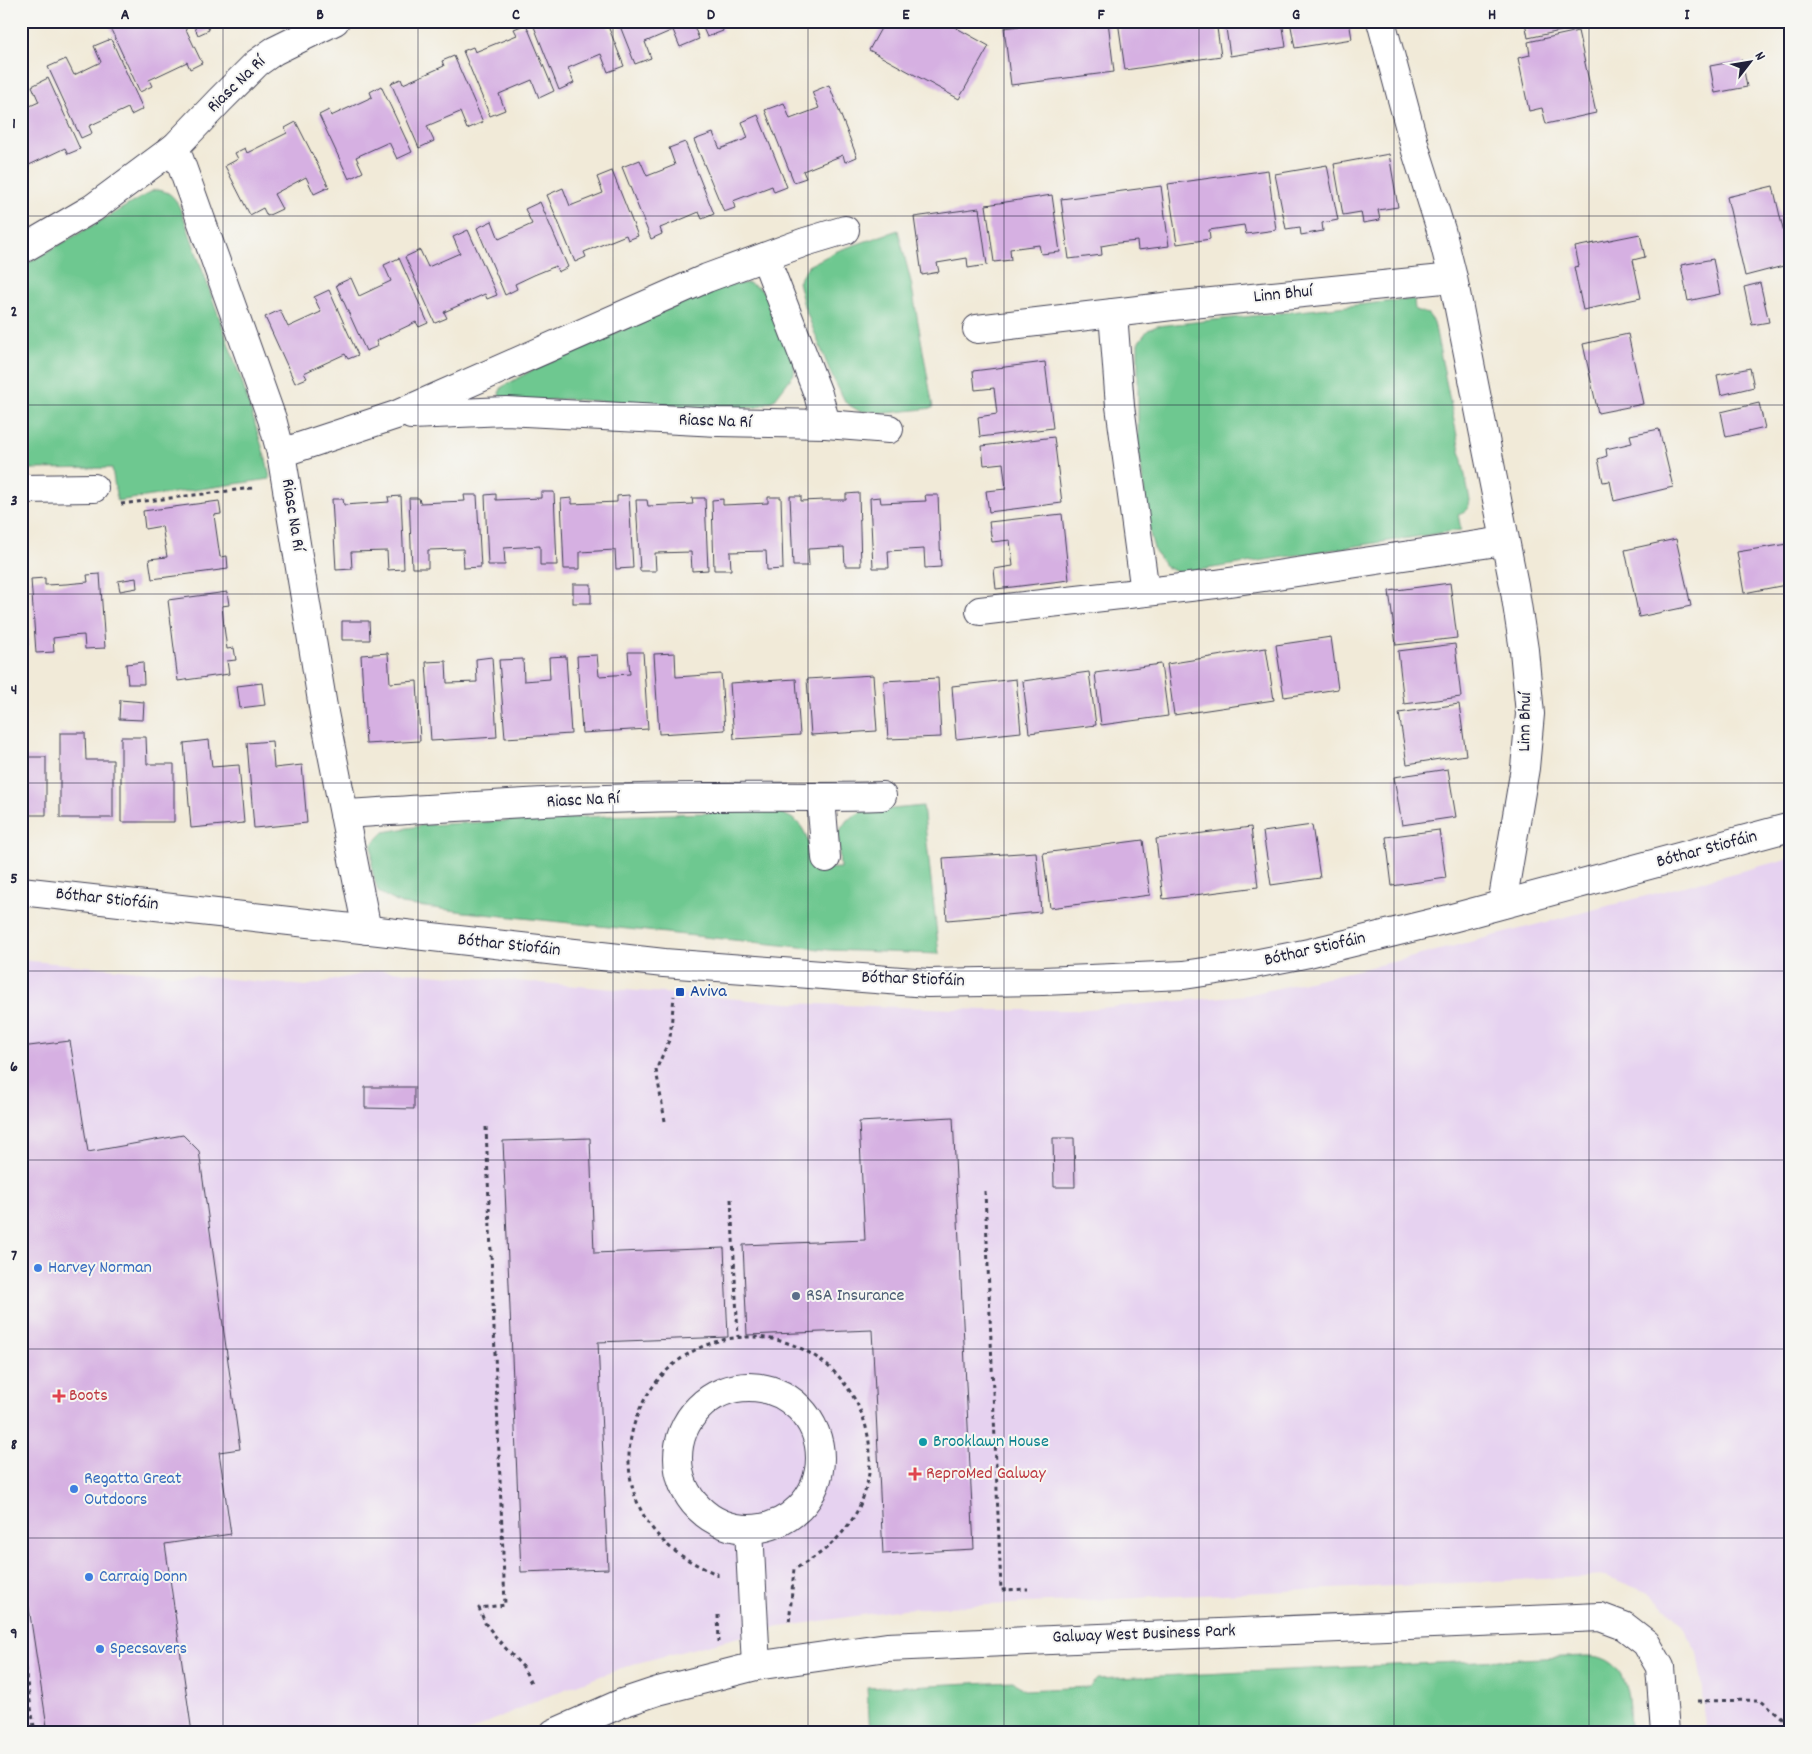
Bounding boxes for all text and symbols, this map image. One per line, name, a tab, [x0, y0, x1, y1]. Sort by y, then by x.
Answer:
text: A	[121, 4, 130, 27]
text: B	[316, 4, 324, 27]
text: C	[512, 4, 520, 27]
text: D	[707, 4, 716, 27]
text: E	[902, 4, 910, 27]
text: F	[1097, 4, 1105, 27]
text: G	[1292, 4, 1300, 27]
text: H	[1488, 4, 1496, 27]
text: I	[1685, 4, 1691, 27]
north arrow	[1724, 38, 1774, 88]
text: N	[1749, 48, 1770, 65]
street label: Riasc Na Rí	[202, 49, 273, 119]
text: 1	[12, 113, 16, 136]
street label: Linn Bhuí	[1252, 279, 1315, 311]
text: 2	[11, 301, 18, 324]
street label: Riasc Na Rí	[678, 408, 754, 436]
street label: Riasc Na Rí	[274, 477, 310, 555]
text: 3	[10, 490, 18, 513]
text: 4	[11, 679, 17, 702]
street label: Linn Bhuí	[1513, 690, 1539, 752]
street label: Riasc Na Rí	[546, 787, 622, 815]
street label: Bóthar Stiofáin	[1654, 825, 1760, 875]
text: 5	[10, 868, 18, 891]
street label: Bóthar Stiofáin	[54, 882, 160, 918]
street label: Bóthar Stiofáin	[1262, 926, 1368, 974]
street label: Bóthar Stiofáin	[456, 928, 562, 964]
street label: Bóthar Stiofáin	[861, 966, 965, 994]
place label: Aviva	[690, 980, 727, 1005]
marker: Aviva	[674, 986, 686, 998]
text: 6	[10, 1056, 18, 1079]
text: 7	[11, 1245, 17, 1268]
place label: Harvey Norman	[48, 1256, 152, 1281]
marker: Harvey Norman	[32, 1262, 44, 1274]
place label: RSA Insurance	[806, 1284, 905, 1309]
marker: RSA Insurance	[790, 1290, 802, 1302]
place label: Boots	[69, 1384, 108, 1409]
marker: Boots	[53, 1390, 65, 1402]
place label: Brooklawn House	[933, 1430, 1049, 1455]
text: 8	[11, 1434, 18, 1457]
marker: Brooklawn House	[917, 1436, 929, 1448]
place label: ReproMed Galway	[926, 1462, 1047, 1487]
place label: Regatta Great Outdoors	[84, 1467, 182, 1513]
marker: ReproMed Galway	[908, 1467, 922, 1481]
marker: Regatta Great Outdoors	[68, 1483, 80, 1495]
place label: Carraig Donn	[99, 1565, 187, 1590]
marker: Carraig Donn	[83, 1571, 95, 1583]
street label: Galway West Business Park	[1052, 1619, 1236, 1651]
text: 9	[10, 1623, 18, 1646]
place label: Specsavers	[110, 1637, 187, 1662]
marker: Specsavers	[94, 1643, 106, 1655]

